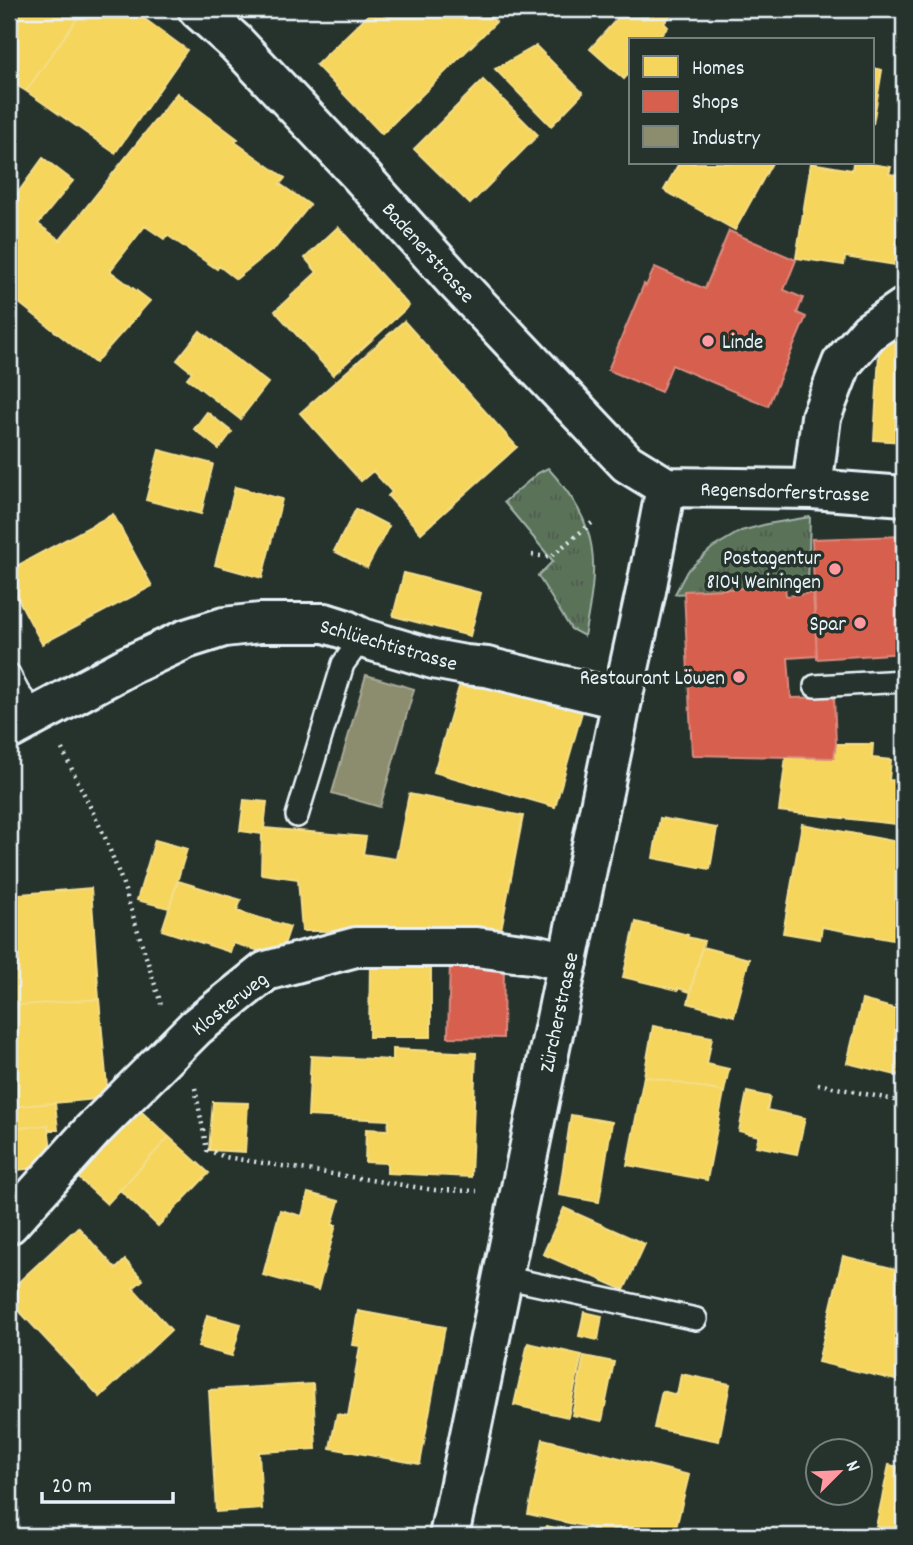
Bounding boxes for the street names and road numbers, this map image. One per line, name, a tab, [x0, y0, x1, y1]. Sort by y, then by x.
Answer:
street label: Badenerstrasse	[373, 197, 480, 311]
street label: Regensdorferstrasse	[700, 476, 870, 512]
street label: Schlüechtistrasse	[316, 613, 460, 681]
street label: Zürcherstrasse	[534, 950, 588, 1076]
street label: Klosterweg	[186, 966, 275, 1045]

